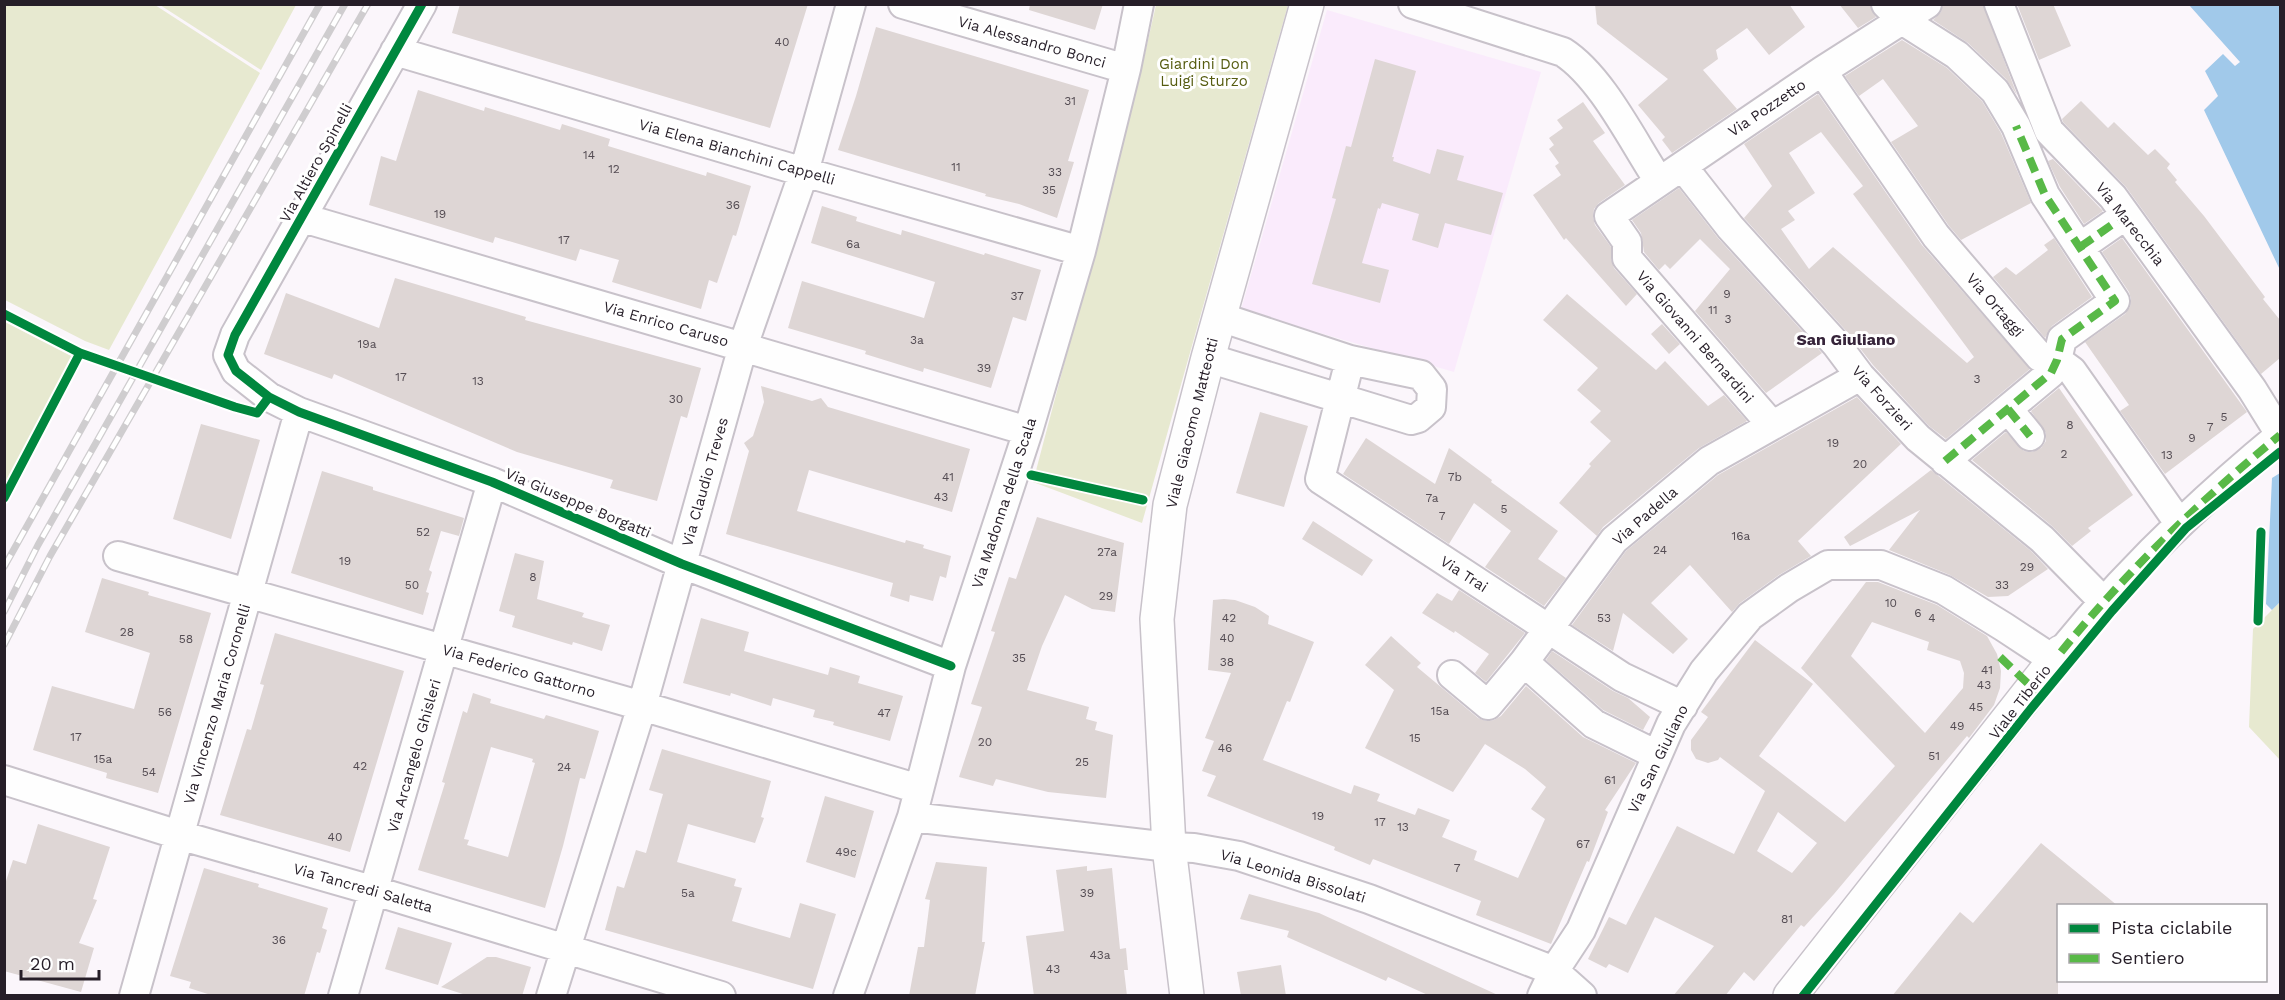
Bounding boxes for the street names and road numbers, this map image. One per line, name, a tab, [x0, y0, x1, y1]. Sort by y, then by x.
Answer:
street label: Via Alessandro Bonci	[956, 12, 1108, 72]
street label: Via Pozzetto	[1725, 75, 1809, 141]
street label: Via Altiero Spinelli	[276, 100, 356, 226]
street label: Via Elena Bianchini Cappelli	[637, 115, 837, 189]
street label: Via Marecchia	[2092, 179, 2169, 270]
street label: Via Giovanni Bernardini	[1633, 267, 1757, 407]
street label: Via Ortaggi	[1962, 269, 2028, 341]
street label: Via Enrico Caruso	[601, 297, 731, 351]
street label: Viale Giacomo Matteotti	[1162, 336, 1222, 510]
street label: Via Forzieri	[1848, 362, 1916, 434]
street label: Via Claudio Treves	[678, 415, 732, 549]
street label: Via Madonna della Scala	[968, 415, 1040, 591]
street label: Via Giuseppe Borgatti	[502, 464, 654, 542]
street label: Via Padella	[1609, 483, 1682, 549]
street label: Via Trai	[1437, 552, 1491, 596]
street label: Via Vincenzo Maria Coronelli	[180, 602, 254, 806]
street label: Via Federico Gattorno	[440, 640, 598, 702]
street label: Viale Tiberio	[1985, 661, 2055, 743]
street label: Via Arcangelo Ghisleri	[383, 677, 445, 835]
street label: Via San Giuliano	[1624, 702, 1692, 816]
street label: Via Leonida Bissolati	[1218, 845, 1368, 907]
street label: Via Tancredi Saletta	[291, 859, 435, 917]

